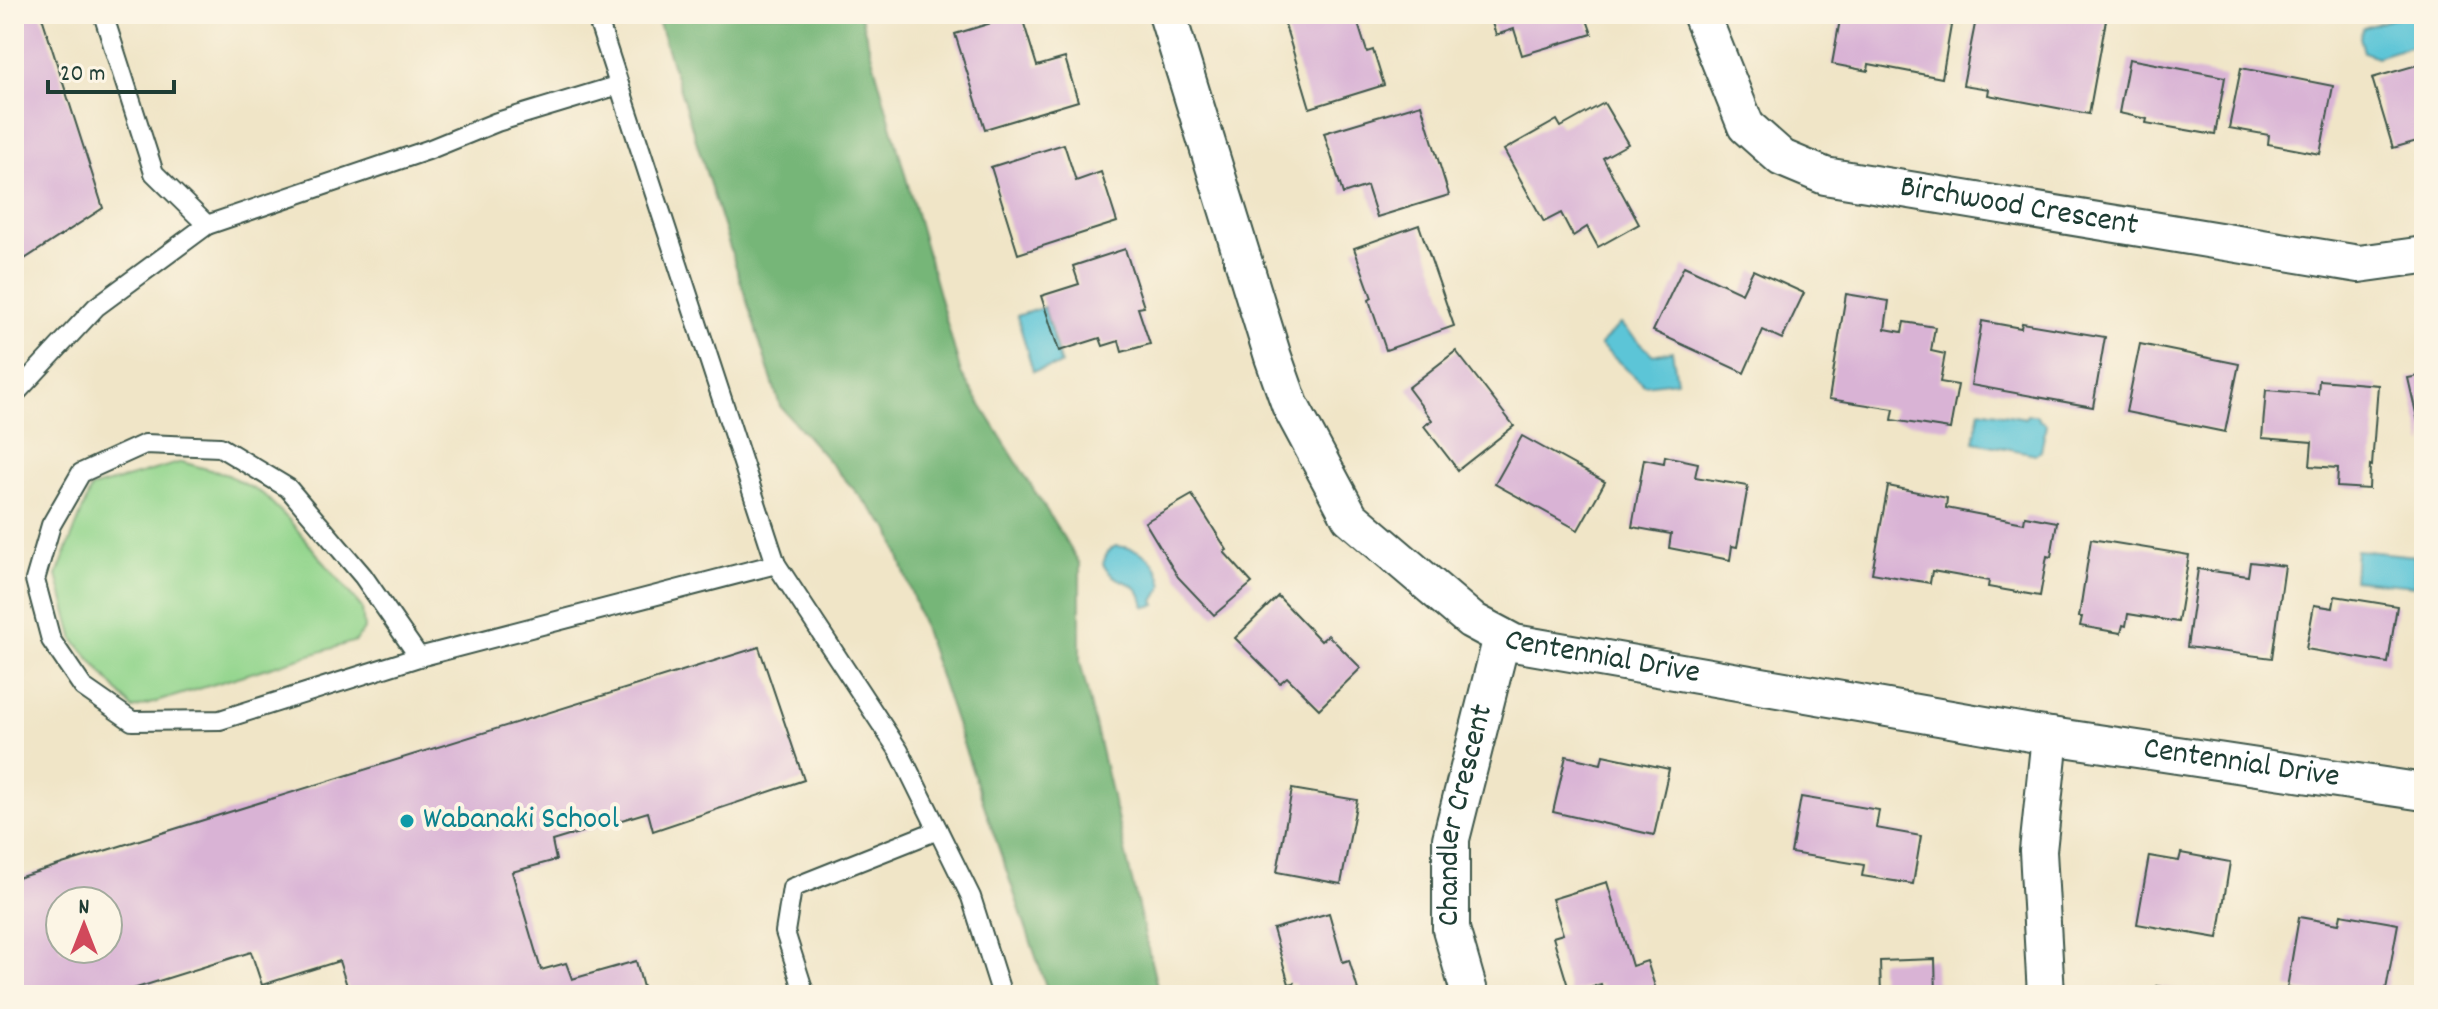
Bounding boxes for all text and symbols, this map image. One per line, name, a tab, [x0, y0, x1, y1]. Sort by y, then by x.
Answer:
scale bar	[48, 44, 174, 94]
text: 20 m	[60, 58, 106, 92]
street label: Birchwood Crescent	[1896, 166, 2142, 250]
street label: Centennial Drive	[1495, 618, 1703, 698]
street label: Chandler Crescent	[1428, 700, 1507, 926]
street label: Centennial Drive	[2140, 727, 2342, 802]
place label: Wabanaki School	[423, 798, 619, 844]
marker: Wabanaki School	[398, 812, 416, 830]
north arrow	[44, 885, 124, 965]
text: N	[79, 893, 90, 924]

